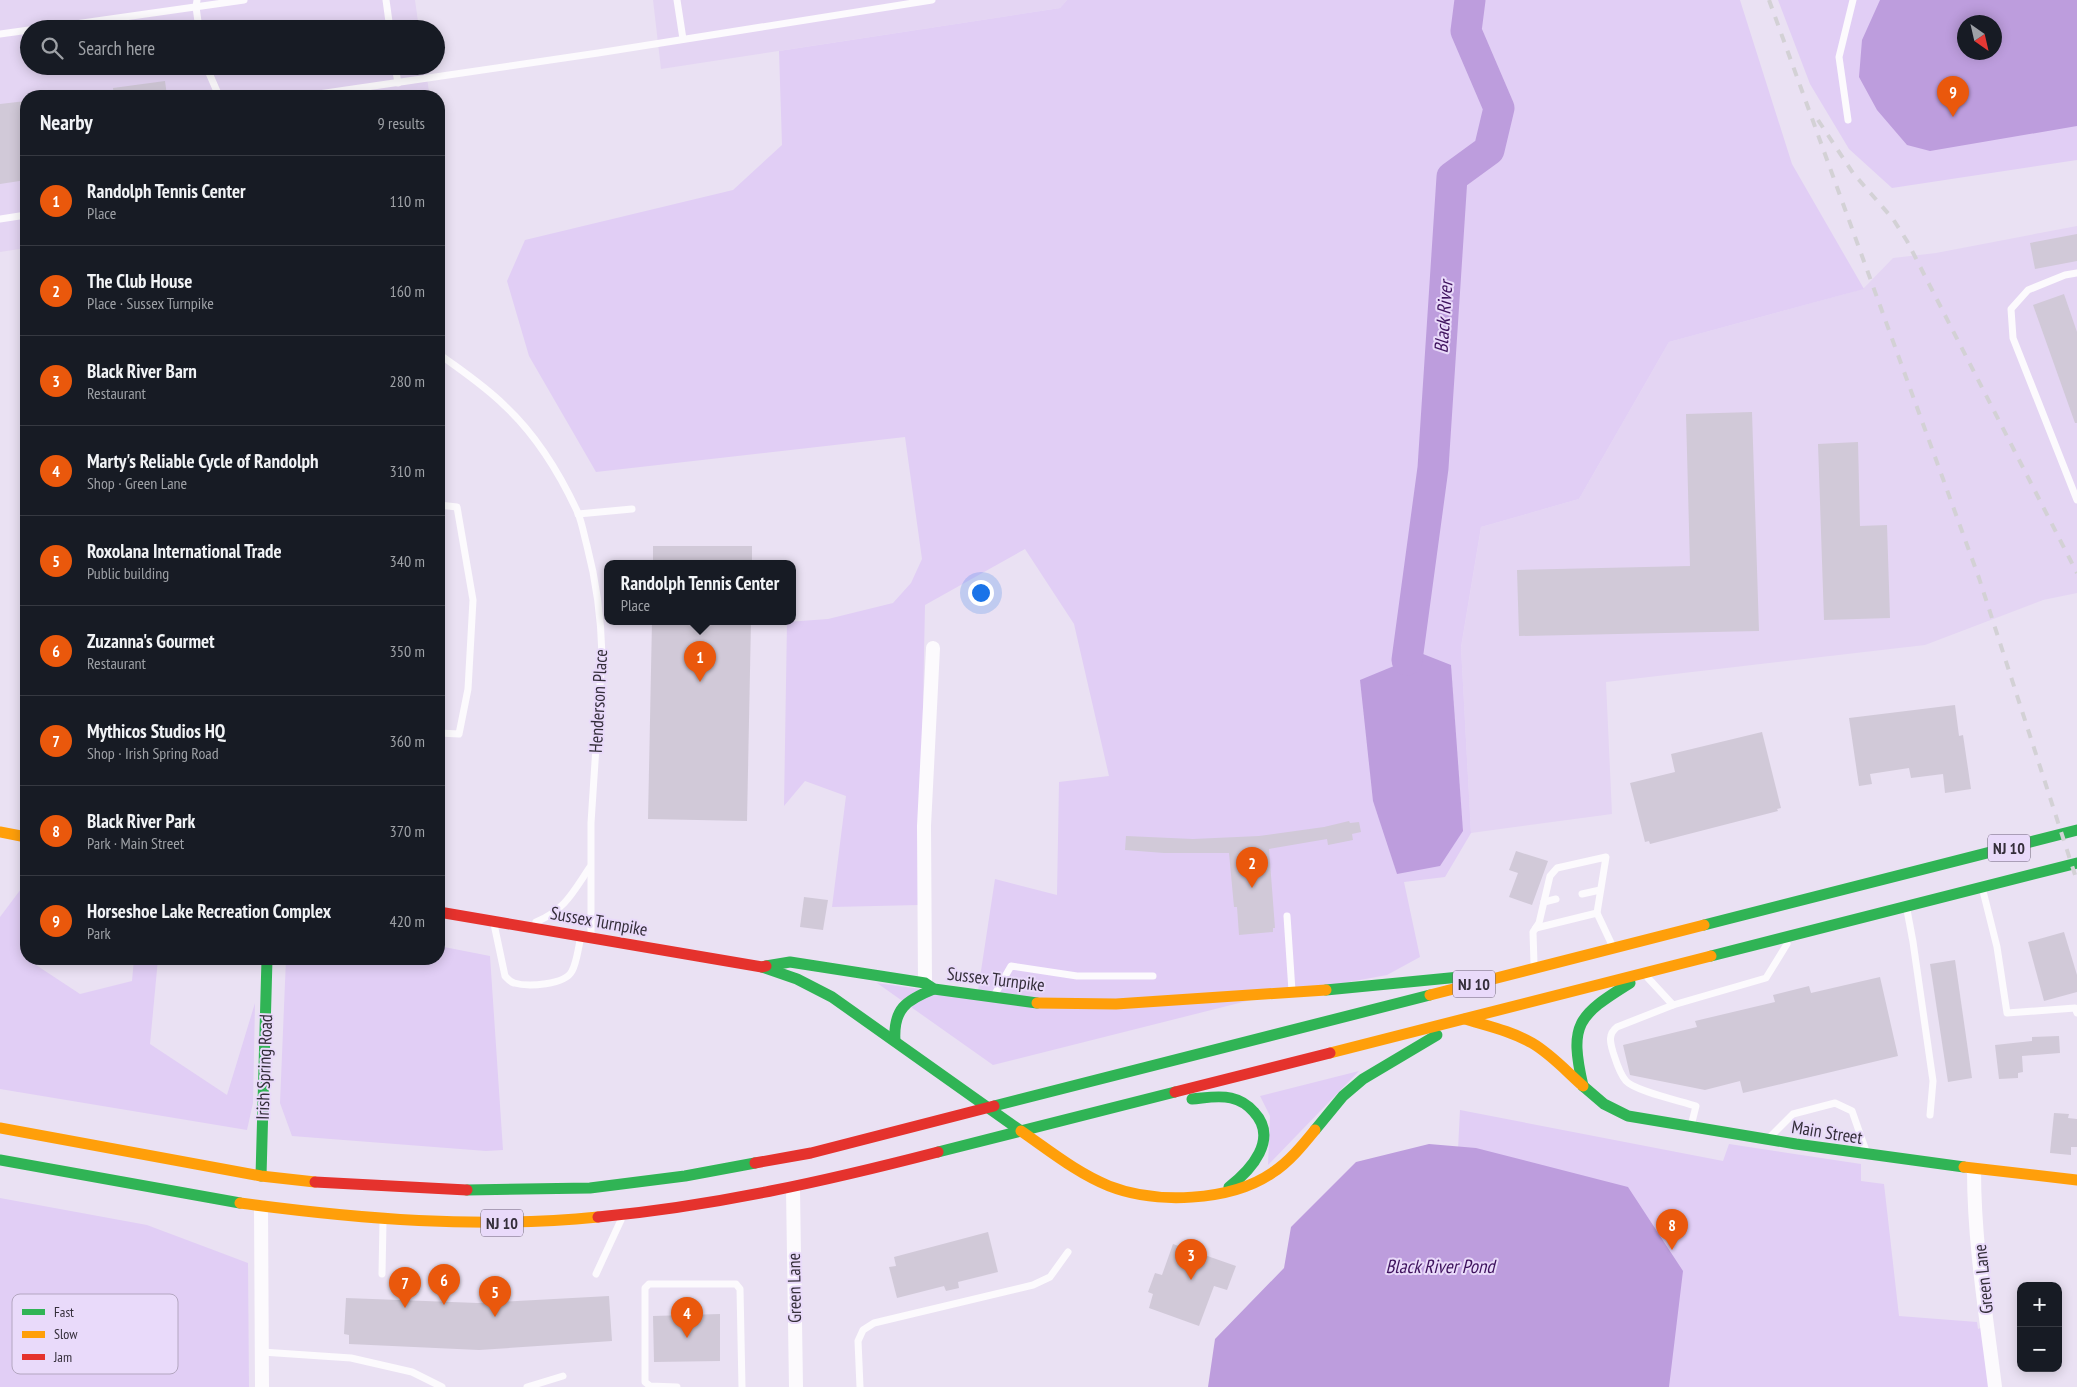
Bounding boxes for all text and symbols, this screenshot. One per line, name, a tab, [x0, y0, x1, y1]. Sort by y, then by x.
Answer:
north arrow	[1957, 15, 2002, 60]
search box	[20, 20, 445, 75]
icon: search	[38, 34, 66, 62]
text: Search here	[78, 36, 155, 60]
pin: 9	[1937, 76, 1969, 117]
text: Nearby	[40, 109, 93, 136]
text: 9 results	[378, 113, 425, 133]
text: Randolph Tennis Center	[87, 179, 246, 203]
text: 1	[52, 191, 60, 211]
text: 110 m	[390, 191, 425, 211]
text: Place	[87, 203, 116, 223]
text: The Club House	[87, 269, 192, 293]
water label: Black River	[1429, 277, 1458, 354]
text: 2	[52, 281, 60, 301]
text: 160 m	[390, 281, 425, 301]
text: Place · Sussex Turnpike	[87, 293, 214, 313]
text: Black River Barn	[87, 359, 197, 383]
text: 3	[52, 371, 60, 391]
text: 280 m	[390, 371, 425, 391]
text: Restaurant	[87, 383, 146, 403]
text: Marty's Reliable Cycle of Randolph	[87, 449, 319, 473]
text: 4	[52, 461, 60, 481]
text: 310 m	[390, 461, 425, 481]
text: Shop · Green Lane	[87, 473, 187, 493]
text: Roxolana International Trade	[87, 539, 282, 563]
text: 5	[52, 551, 60, 571]
text: 340 m	[390, 551, 425, 571]
popup	[604, 560, 796, 625]
text: Public building	[87, 563, 169, 583]
text: Randolph Tennis Center	[621, 571, 779, 595]
your location	[968, 580, 994, 606]
text: Place	[621, 595, 650, 615]
text: Zuzanna's Gourmet	[87, 629, 215, 653]
text: 6	[52, 641, 60, 661]
text: 350 m	[390, 641, 425, 661]
pin: 1	[684, 641, 716, 682]
street label: Henderson Place	[584, 649, 612, 753]
text: Restaurant	[87, 653, 146, 673]
text: Mythicos Studios HQ	[87, 719, 225, 743]
text: 7	[52, 731, 60, 751]
text: 360 m	[390, 731, 425, 751]
text: Shop · Irish Spring Road	[87, 743, 219, 763]
text: Black River Park	[87, 809, 195, 833]
text: 8	[52, 821, 60, 841]
text: 370 m	[390, 821, 425, 841]
text: Park · Main Street	[87, 833, 184, 853]
road number: NJ 10	[1988, 834, 2030, 861]
pin: 2	[1236, 847, 1268, 888]
text: Horseshoe Lake Recreation Complex	[87, 899, 331, 923]
street label: Sussex Turnpike	[549, 901, 649, 941]
text: 9	[52, 911, 60, 931]
text: 420 m	[390, 911, 425, 931]
text: Park	[87, 923, 111, 943]
street label: Sussex Turnpike	[946, 962, 1046, 996]
road number: NJ 10	[1453, 971, 1495, 998]
street label: Irish Spring Road	[251, 1014, 277, 1120]
street label: Main Street	[1790, 1115, 1864, 1149]
pin: 8	[1656, 1209, 1688, 1250]
road number: NJ 10	[481, 1210, 523, 1236]
pin: 3	[1175, 1239, 1207, 1280]
street label: Green Lane	[1968, 1243, 1998, 1315]
street label: Green Lane	[782, 1253, 806, 1323]
water label: Black River Pond	[1385, 1254, 1497, 1278]
pin: 6	[428, 1264, 460, 1305]
pin: 7	[389, 1267, 421, 1308]
pin: 5	[479, 1276, 511, 1317]
map controls	[2017, 1282, 2062, 1372]
button: +	[2017, 1282, 2062, 1327]
legend	[12, 1294, 178, 1374]
pin: 4	[671, 1297, 703, 1338]
text: Fast	[54, 1303, 74, 1321]
text: Slow	[54, 1325, 78, 1343]
button: −	[2017, 1327, 2062, 1372]
text: Jam	[53, 1348, 72, 1366]

